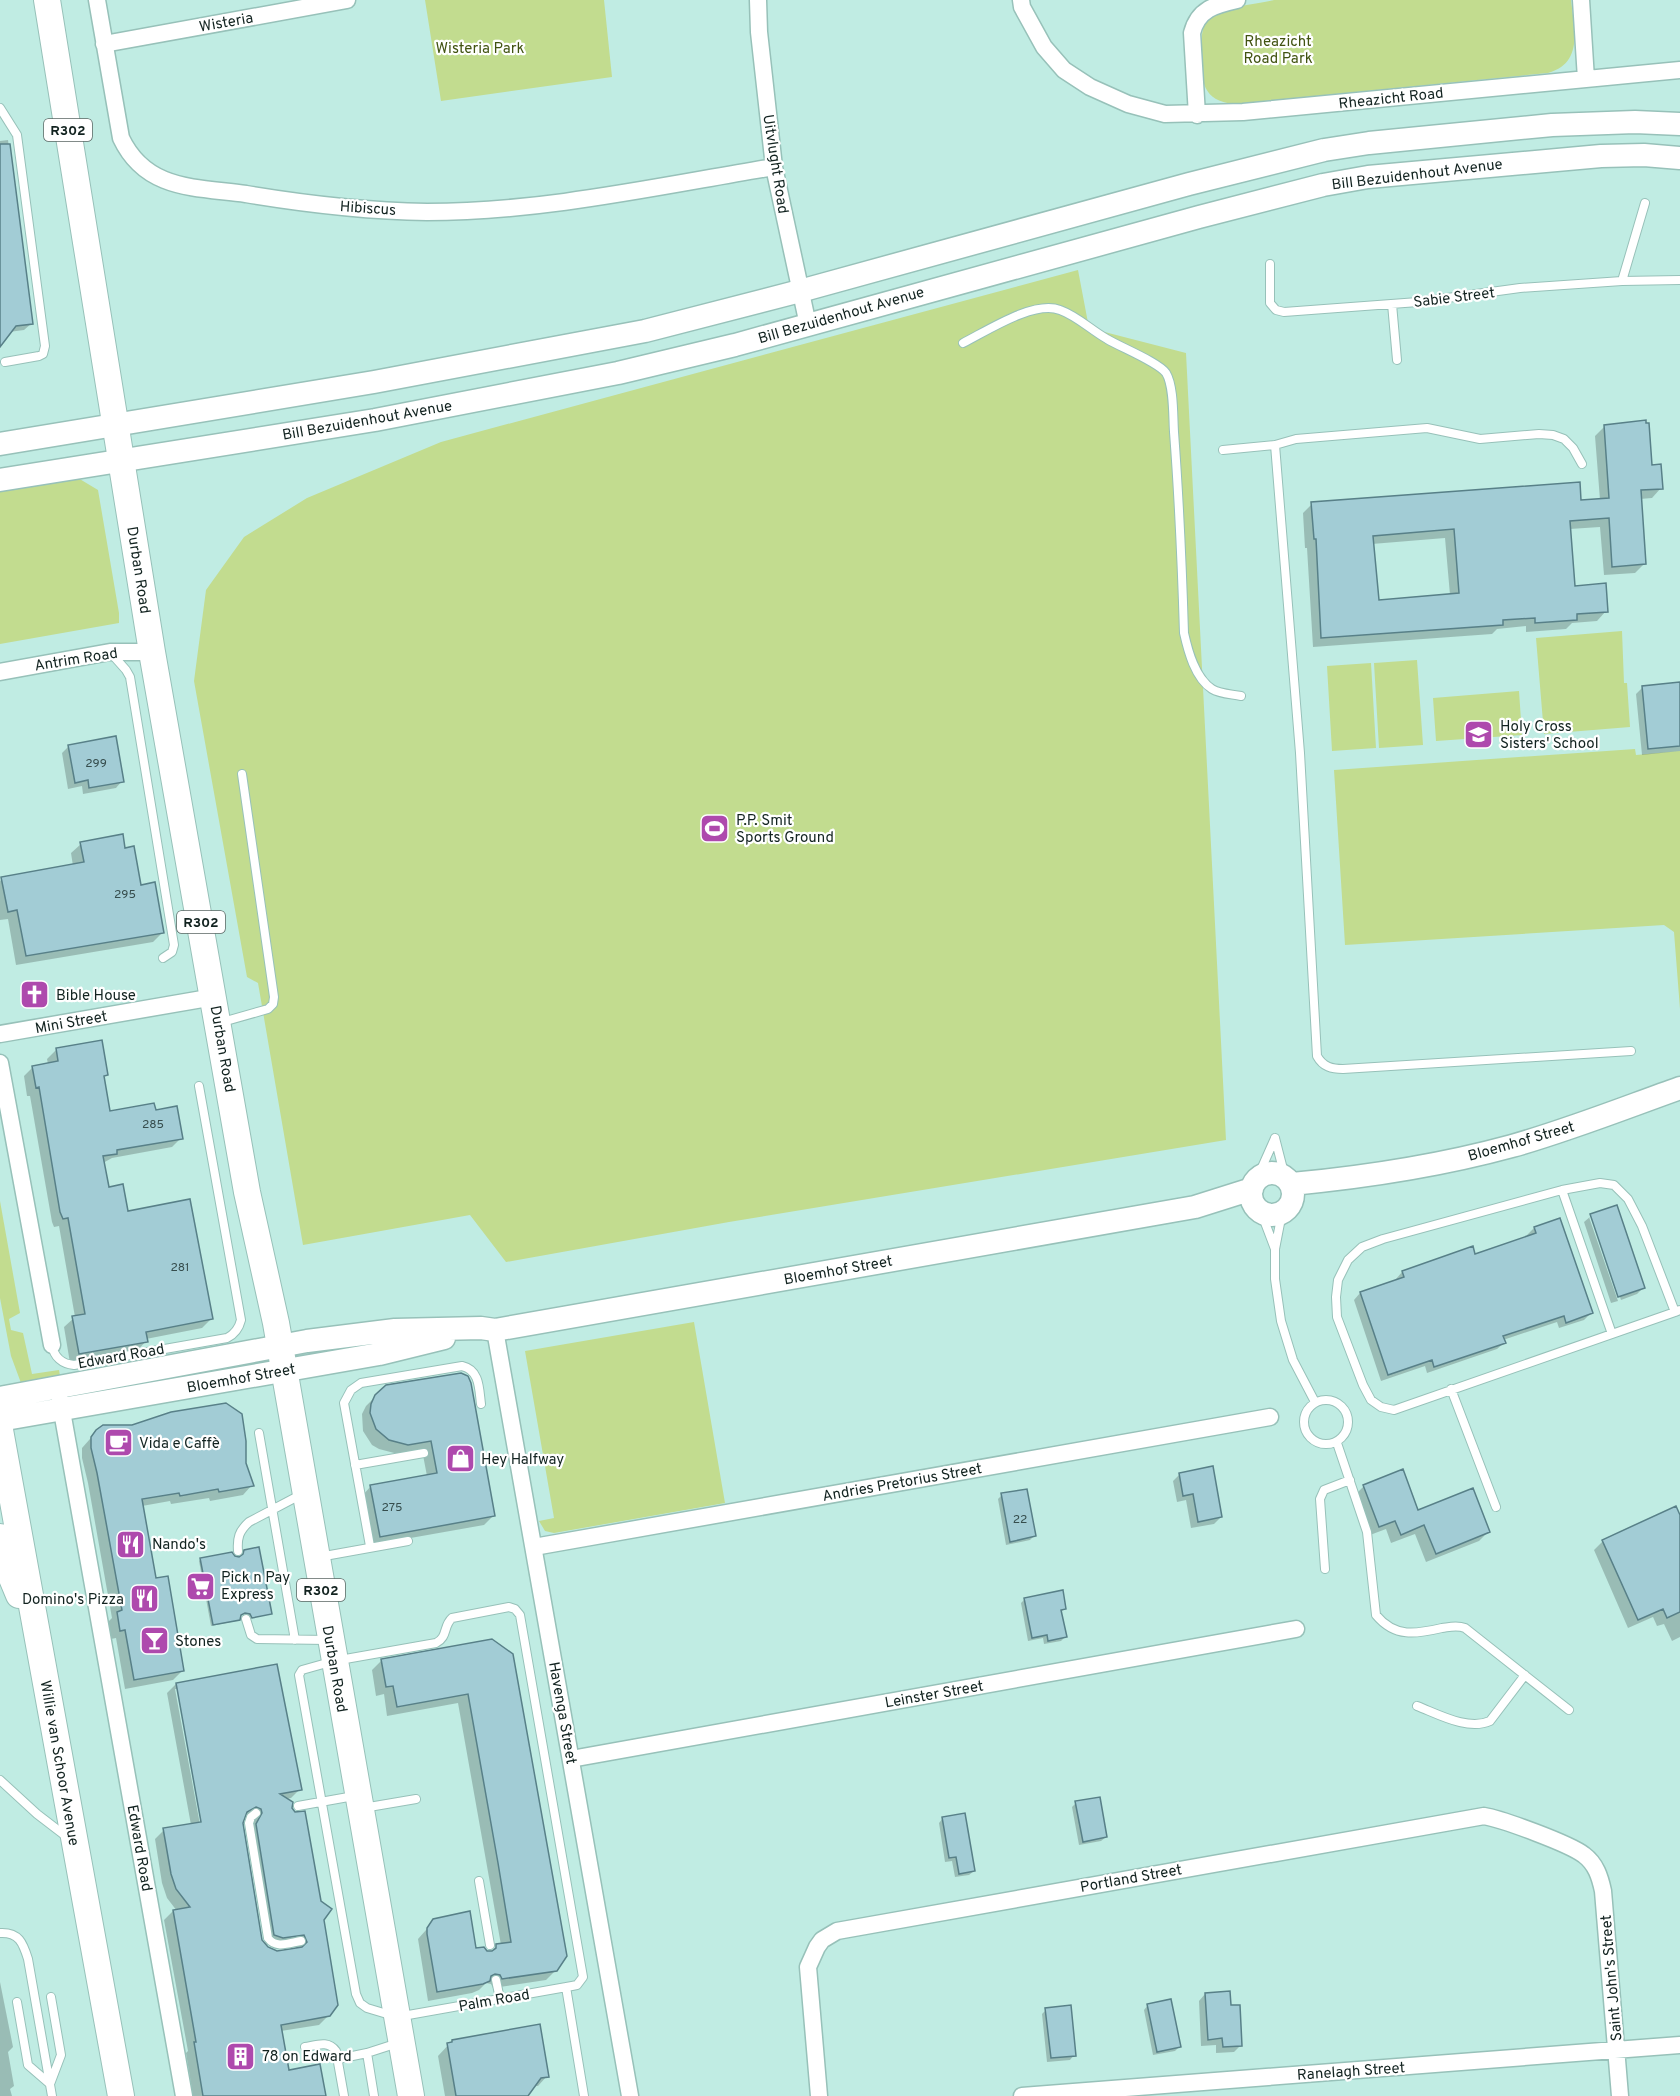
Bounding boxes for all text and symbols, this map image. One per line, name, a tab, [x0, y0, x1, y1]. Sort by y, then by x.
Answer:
street label: Wisteria	[198, 9, 255, 38]
park label: Rheazicht Road Park	[1243, 33, 1313, 69]
park label: Wisteria Park	[436, 40, 525, 59]
street label: Rheazicht Road	[1338, 85, 1445, 114]
street label: Uitvlught Road	[757, 113, 792, 215]
road number: R302	[44, 119, 92, 141]
street label: Bill Bezuidenhout Avenue	[1331, 156, 1504, 195]
street label: Hibiscus	[339, 198, 397, 221]
street label: Bill Bezuidenhout Avenue	[756, 284, 927, 349]
street label: Sabie Street	[1412, 284, 1496, 313]
street label: Bill Bezuidenhout Avenue	[281, 397, 454, 446]
street label: Durban Road	[121, 525, 154, 615]
street label: Antrim Road	[33, 645, 119, 676]
place label: Holy Cross Sisters' School	[1500, 718, 1599, 754]
school or university icon: Holy Cross Sisters' School	[1463, 719, 1495, 751]
house number: 299	[85, 756, 107, 772]
place label: P.P. Smit Sports Ground	[736, 812, 834, 848]
sports icon: P.P. Smit Sports Ground	[699, 813, 731, 845]
house number: 295	[114, 887, 136, 903]
road number: R302	[177, 911, 225, 933]
church icon: Bible House	[19, 979, 51, 1011]
place label: Bible House	[56, 987, 136, 1006]
street label: Durban Road	[205, 1004, 239, 1094]
street label: Mini Street	[34, 1008, 109, 1039]
house number: 285	[142, 1117, 164, 1133]
street label: Bloemhof Street	[1466, 1118, 1577, 1167]
street label: Bloemhof Street	[782, 1253, 894, 1290]
house number: 281	[170, 1260, 190, 1276]
street label: Edward Road	[76, 1341, 166, 1374]
street label: Bloemhof Street	[185, 1361, 297, 1398]
cafe icon: Vida e Caffè	[102, 1427, 134, 1459]
place label: Vida e Caffè	[139, 1435, 220, 1454]
shop icon: Hey Halfway	[444, 1443, 476, 1475]
place label: Hey Halfway	[481, 1451, 564, 1470]
street label: Andries Pretorius Street	[821, 1460, 984, 1507]
house number: 275	[382, 1500, 402, 1516]
house number: 22	[1013, 1512, 1027, 1528]
restaurant icon: Nando's	[115, 1528, 147, 1560]
place label: Nando's	[152, 1536, 206, 1555]
place label: Pick n Pay Express	[221, 1569, 290, 1605]
supermarket icon: Pick n Pay Express	[184, 1570, 216, 1602]
road number: R302	[297, 1579, 345, 1601]
restaurant icon: Domino's Pizza	[129, 1583, 161, 1615]
place label: Domino's Pizza	[22, 1591, 124, 1610]
street label: Durban Road	[317, 1624, 351, 1714]
bar icon: Stones	[138, 1625, 170, 1657]
place label: Stones	[175, 1633, 221, 1652]
street label: Havenga Street	[543, 1661, 580, 1766]
street label: Leinster Street	[883, 1677, 985, 1714]
street label: Willie van Schoor Avenue	[35, 1679, 82, 1848]
street label: Edward Road	[122, 1803, 155, 1893]
street label: Portland Street	[1079, 1861, 1184, 1898]
street label: Saint John's Street	[1598, 1914, 1627, 2042]
street label: Palm Road	[457, 1986, 531, 2017]
building icon: 78 on Edward	[225, 2040, 257, 2072]
place label: 78 on Edward	[262, 2048, 352, 2067]
street label: Ranelagh Street	[1296, 2059, 1406, 2086]

